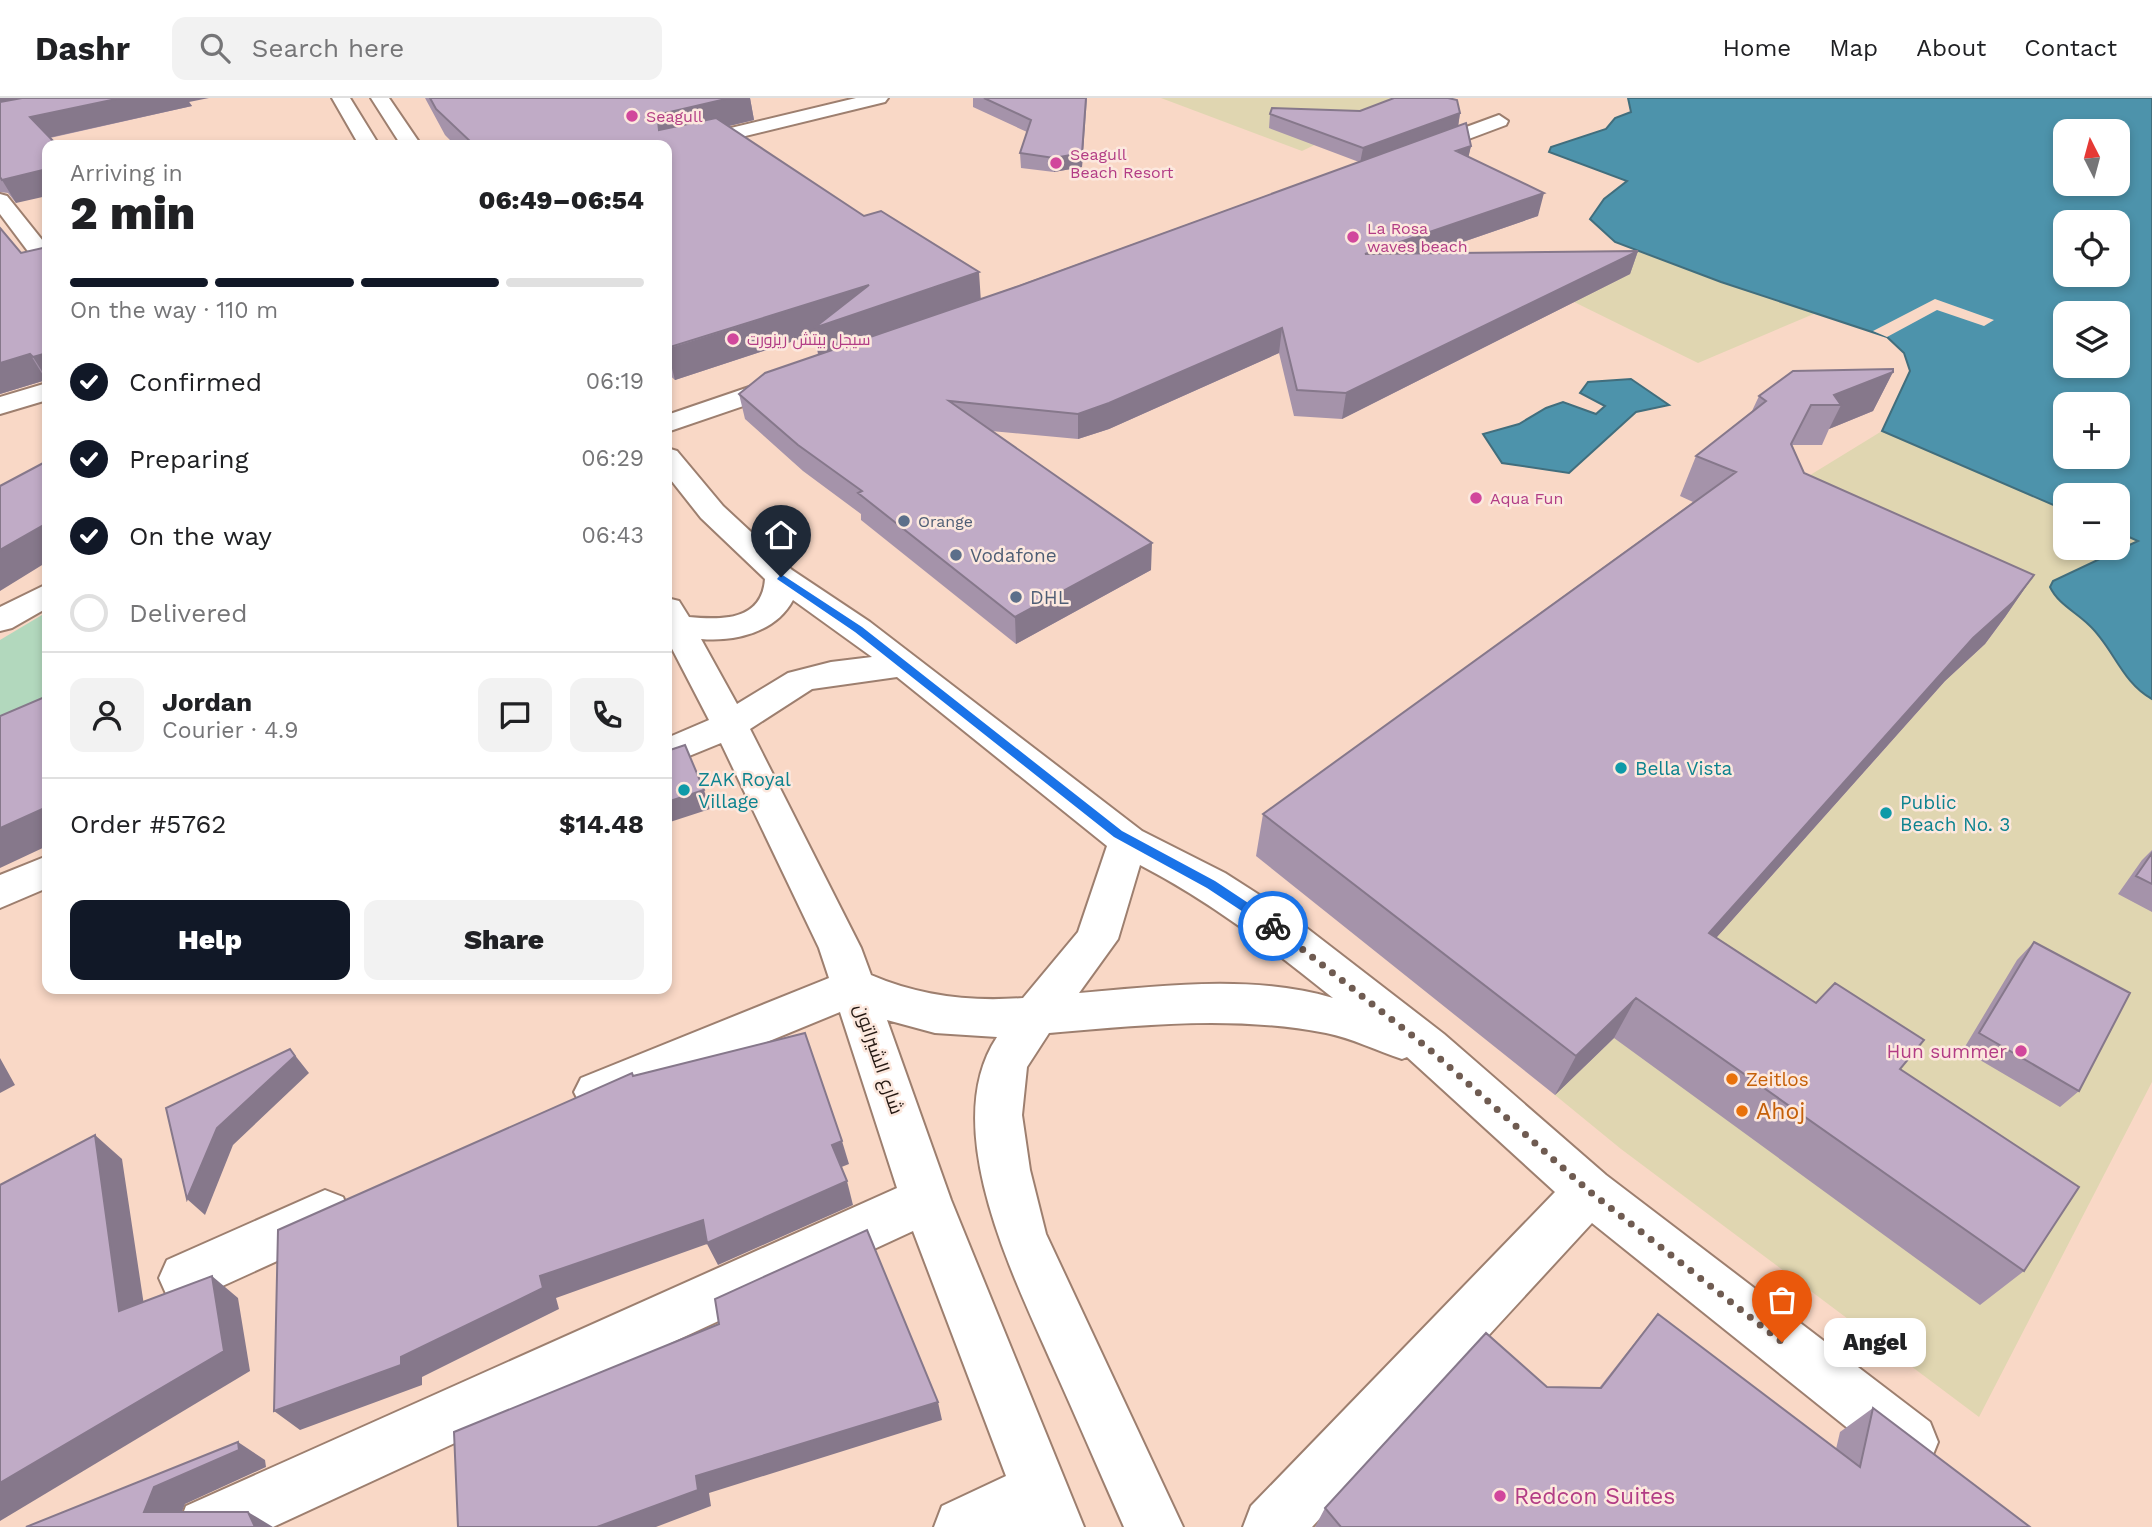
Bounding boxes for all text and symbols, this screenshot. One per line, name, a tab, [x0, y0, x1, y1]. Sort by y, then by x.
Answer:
search box	[172, 17, 662, 80]
text: Dashr	[35, 29, 130, 68]
icon: search	[196, 29, 234, 67]
text: Search here	[252, 33, 404, 63]
text: Home	[1723, 34, 1791, 62]
text: Map	[1829, 34, 1878, 62]
text: About	[1916, 34, 1986, 62]
text: Contact	[2024, 34, 2117, 62]
place label: Seagull	[646, 107, 703, 126]
marker: Seagull	[624, 108, 640, 124]
north arrow	[2053, 119, 2130, 196]
map controls	[2053, 119, 2130, 560]
place label: Seagull Beach Resort	[1070, 145, 1174, 182]
marker: Seagull Beach Resort	[1048, 155, 1064, 171]
text: Arriving in	[70, 160, 183, 187]
text: 06:49–06:54	[478, 185, 644, 215]
text: 2 min	[70, 186, 195, 240]
button: locate	[2053, 210, 2130, 287]
place label: La Rosa waves beach	[1367, 219, 1468, 256]
marker: La Rosa waves beach	[1345, 229, 1361, 245]
text: On the way · 110 m	[70, 297, 278, 324]
button: layers	[2053, 301, 2130, 378]
place label: سيجل بيتش ريزورت	[747, 330, 870, 350]
marker: سيجل بيتش ريزورت	[725, 331, 741, 347]
icon: check	[70, 363, 108, 401]
text: Confirmed	[129, 367, 262, 397]
text: 06:19	[586, 368, 644, 395]
button: +	[2053, 392, 2130, 469]
icon: check	[70, 440, 108, 478]
text: Preparing	[129, 444, 249, 474]
text: 06:29	[581, 445, 644, 472]
button: −	[2053, 483, 2130, 560]
place label: Aqua Fun	[1490, 489, 1563, 508]
marker: Aqua Fun	[1468, 490, 1484, 506]
pin	[751, 505, 811, 577]
place label: Orange	[918, 512, 973, 531]
marker: Orange	[896, 513, 912, 529]
icon: home	[762, 516, 800, 554]
icon: check	[70, 517, 108, 555]
text: On the way	[129, 521, 272, 551]
text: 06:43	[581, 522, 644, 549]
place label: Vodafone	[970, 544, 1057, 567]
marker: Vodafone	[948, 547, 964, 563]
place label: DHL	[1030, 586, 1069, 609]
marker: DHL	[1008, 589, 1024, 605]
text: Delivered	[129, 598, 248, 628]
button: person	[70, 678, 144, 752]
button: chat	[478, 678, 552, 752]
button: phone	[570, 678, 644, 752]
text: Jordan	[162, 687, 252, 717]
text: Courier · 4.9	[162, 717, 298, 744]
place label: Bella Vista	[1635, 757, 1732, 780]
marker: Bella Vista	[1613, 760, 1629, 776]
place label: ZAK Royal Village	[698, 768, 791, 813]
marker: ZAK Royal Village	[676, 782, 692, 798]
place label: Public Beach No. 3	[1900, 791, 2010, 836]
marker: Public Beach No. 3	[1878, 805, 1894, 821]
text: Order #5762	[70, 809, 226, 839]
text: $14.48	[559, 809, 644, 839]
courier	[1238, 891, 1308, 961]
button: Help	[70, 900, 350, 980]
button: Share	[364, 900, 644, 980]
icon: bike	[1254, 907, 1292, 945]
street label: شارع الشيراتون	[848, 1001, 909, 1118]
place label: Hun summer	[1887, 1040, 2007, 1063]
marker: Hun summer	[2013, 1043, 2029, 1059]
place label: Zeitlos	[1746, 1068, 1809, 1091]
marker: Zeitlos	[1724, 1071, 1740, 1087]
place label: Ahoj	[1756, 1098, 1805, 1125]
marker: Ahoj	[1734, 1103, 1750, 1119]
pin	[1752, 1270, 1812, 1342]
icon: bag	[1763, 1281, 1801, 1319]
callout: Angel	[1824, 1318, 1926, 1366]
text: Angel	[1843, 1329, 1907, 1356]
place label: Redcon Suites	[1514, 1483, 1675, 1510]
marker: Redcon Suites	[1492, 1488, 1508, 1504]

